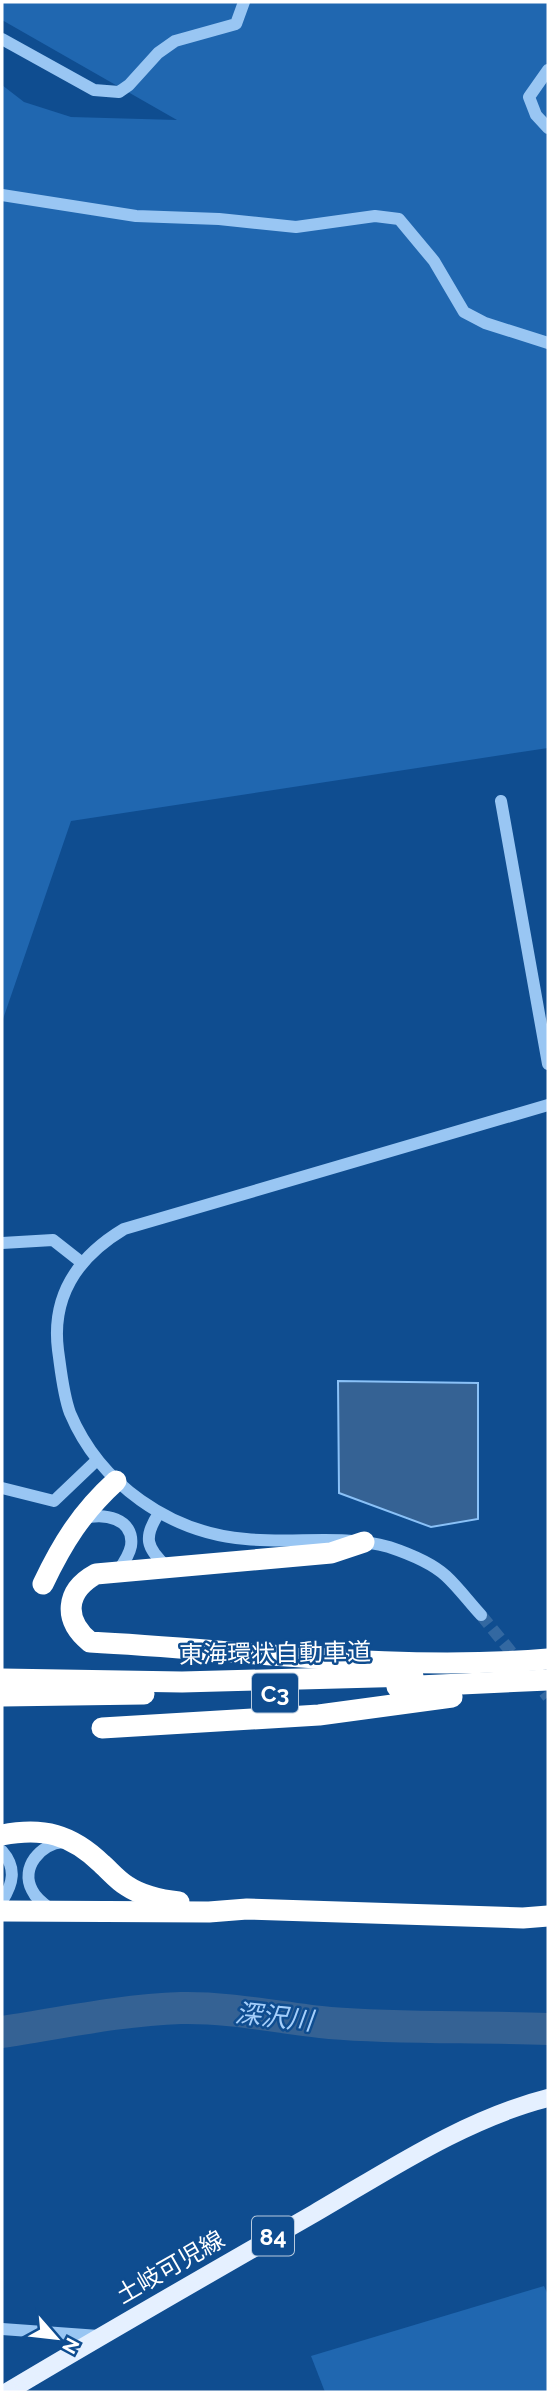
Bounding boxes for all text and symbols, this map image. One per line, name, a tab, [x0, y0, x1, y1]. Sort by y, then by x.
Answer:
street label: 東海環状自動車道	[179, 1637, 371, 1669]
road number: C3	[252, 1674, 298, 1712]
water label: 深沢川	[234, 1998, 317, 2036]
road number: 84	[252, 2216, 294, 2256]
street label: 土岐可児線	[111, 2224, 229, 2310]
north arrow	[21, 2303, 91, 2373]
text: N	[58, 2334, 84, 2358]

